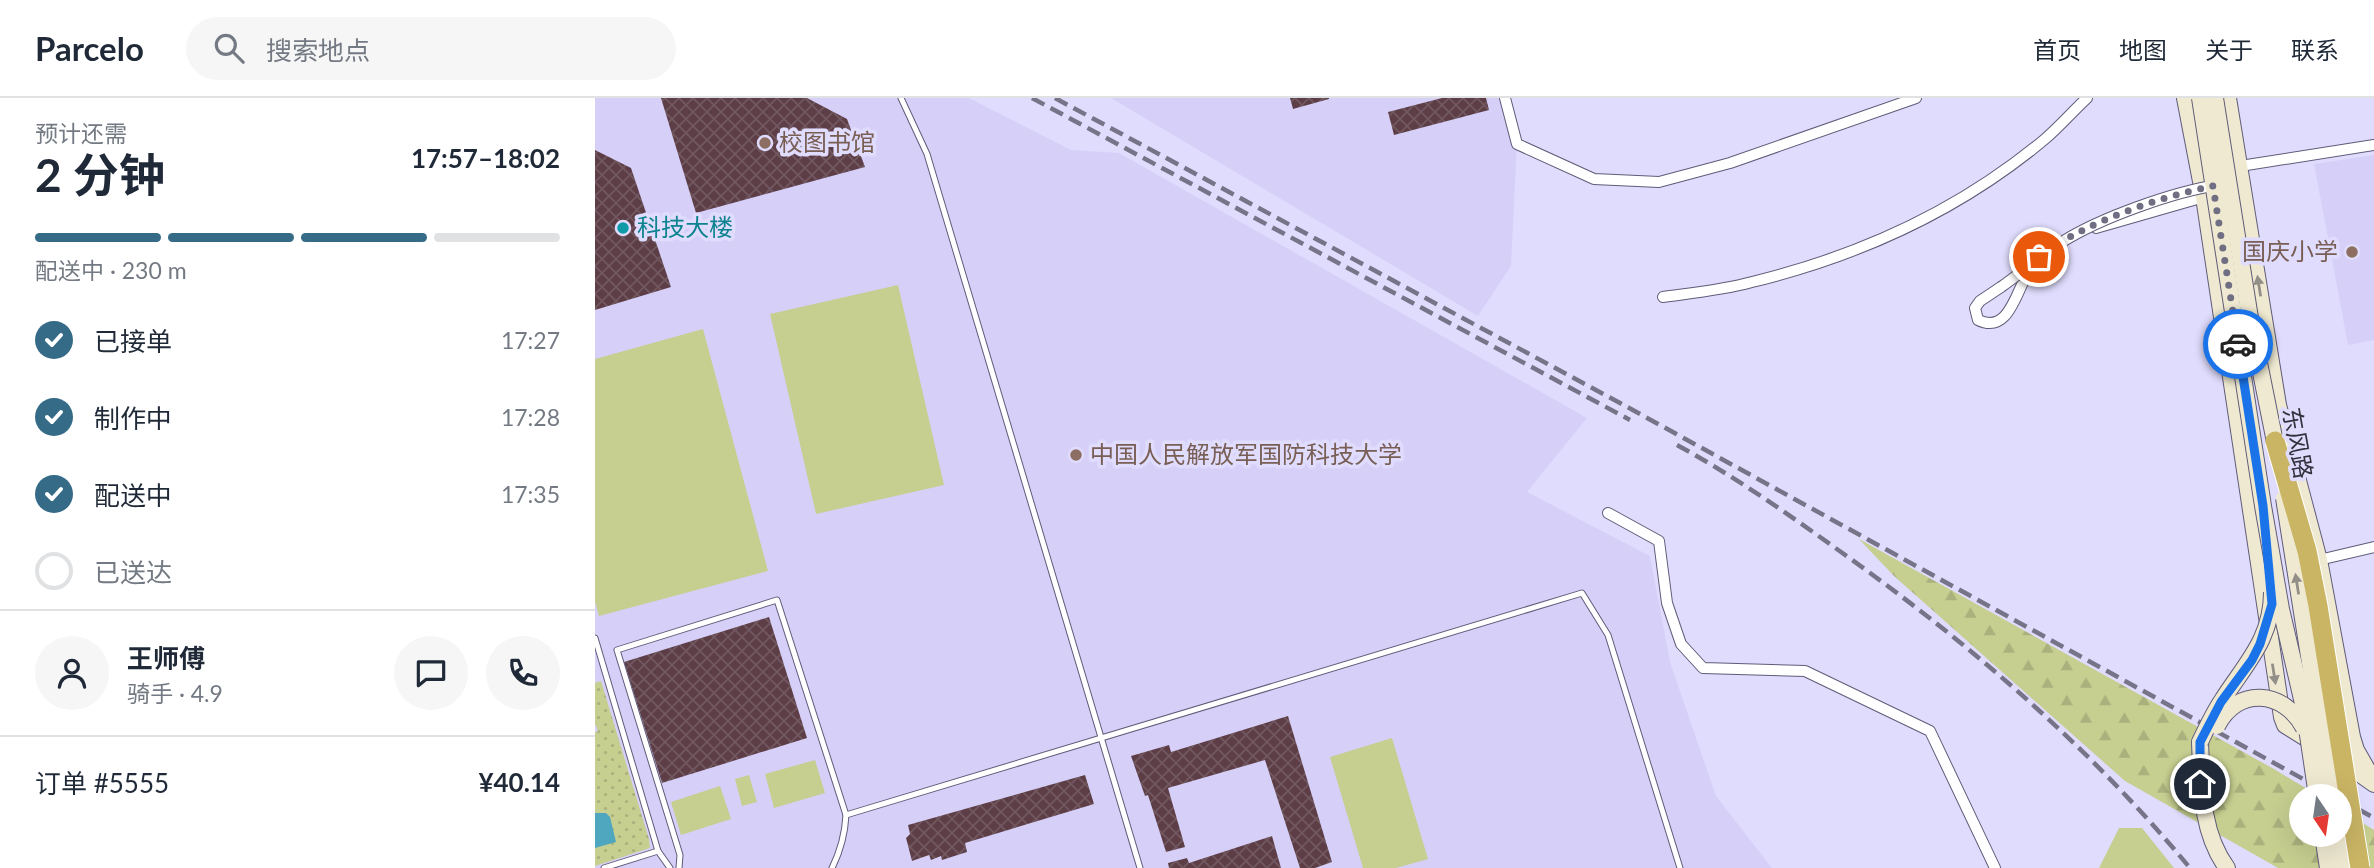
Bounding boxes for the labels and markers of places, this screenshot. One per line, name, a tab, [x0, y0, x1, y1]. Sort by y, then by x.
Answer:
place label: 校图书馆	[779, 127, 875, 156]
marker: 校图书馆	[757, 135, 773, 151]
place label: 科技大楼	[637, 212, 733, 241]
marker: 科技大楼	[615, 220, 631, 236]
pin	[2009, 227, 2069, 287]
place label: 国庆小学	[2242, 236, 2338, 265]
marker: 国庆小学	[2344, 244, 2360, 260]
place label: 中国人民解放军国防科技大学	[1090, 439, 1402, 468]
marker: 中国人民解放军国防科技大学	[1068, 447, 1084, 463]
pin	[2170, 754, 2230, 814]

